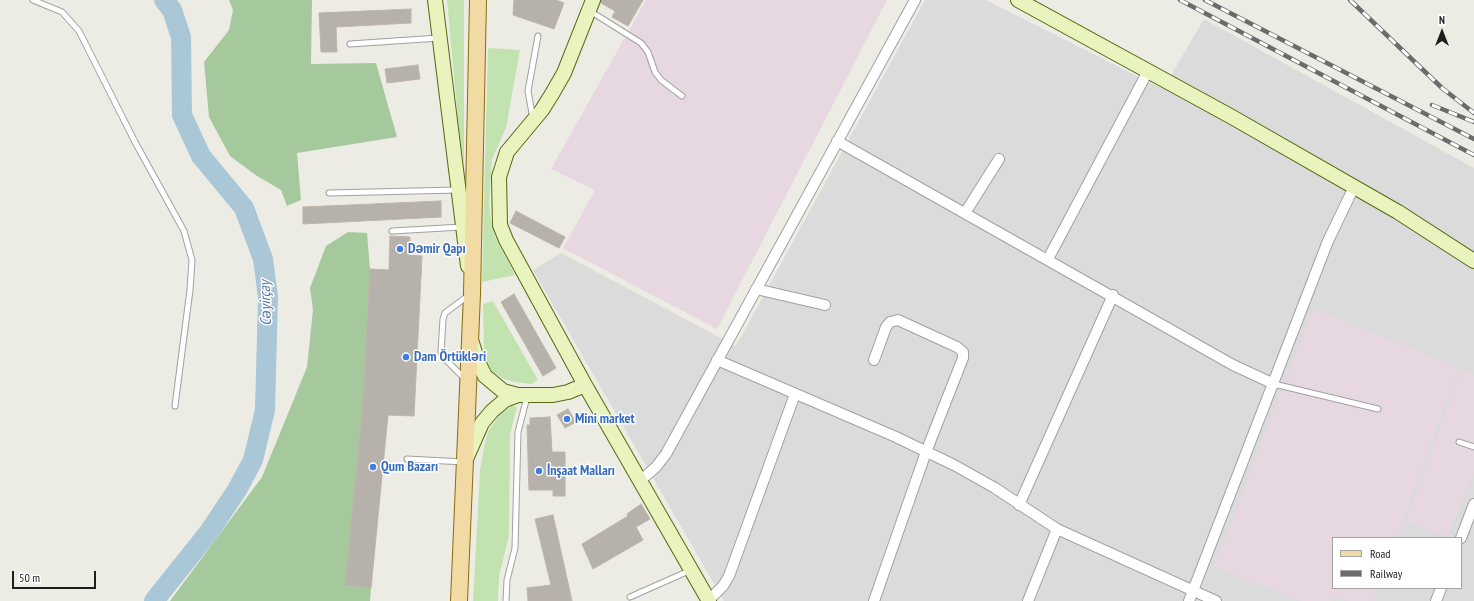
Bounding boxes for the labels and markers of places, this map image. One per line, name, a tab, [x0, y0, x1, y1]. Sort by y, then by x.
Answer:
place label: Dəmir Qapı	[408, 241, 466, 257]
marker: Dəmir Qapı	[395, 244, 405, 254]
place label: Dam Örtükləri	[414, 349, 486, 365]
marker: Dam Örtükləri	[401, 352, 411, 362]
place label: Mini market	[575, 411, 635, 427]
marker: Mini market	[562, 414, 572, 424]
place label: Qum Bazarı	[381, 459, 438, 475]
marker: Qum Bazarı	[368, 462, 378, 472]
place label: İnşaat Malları	[547, 463, 615, 479]
marker: İnşaat Malları	[534, 466, 544, 476]

